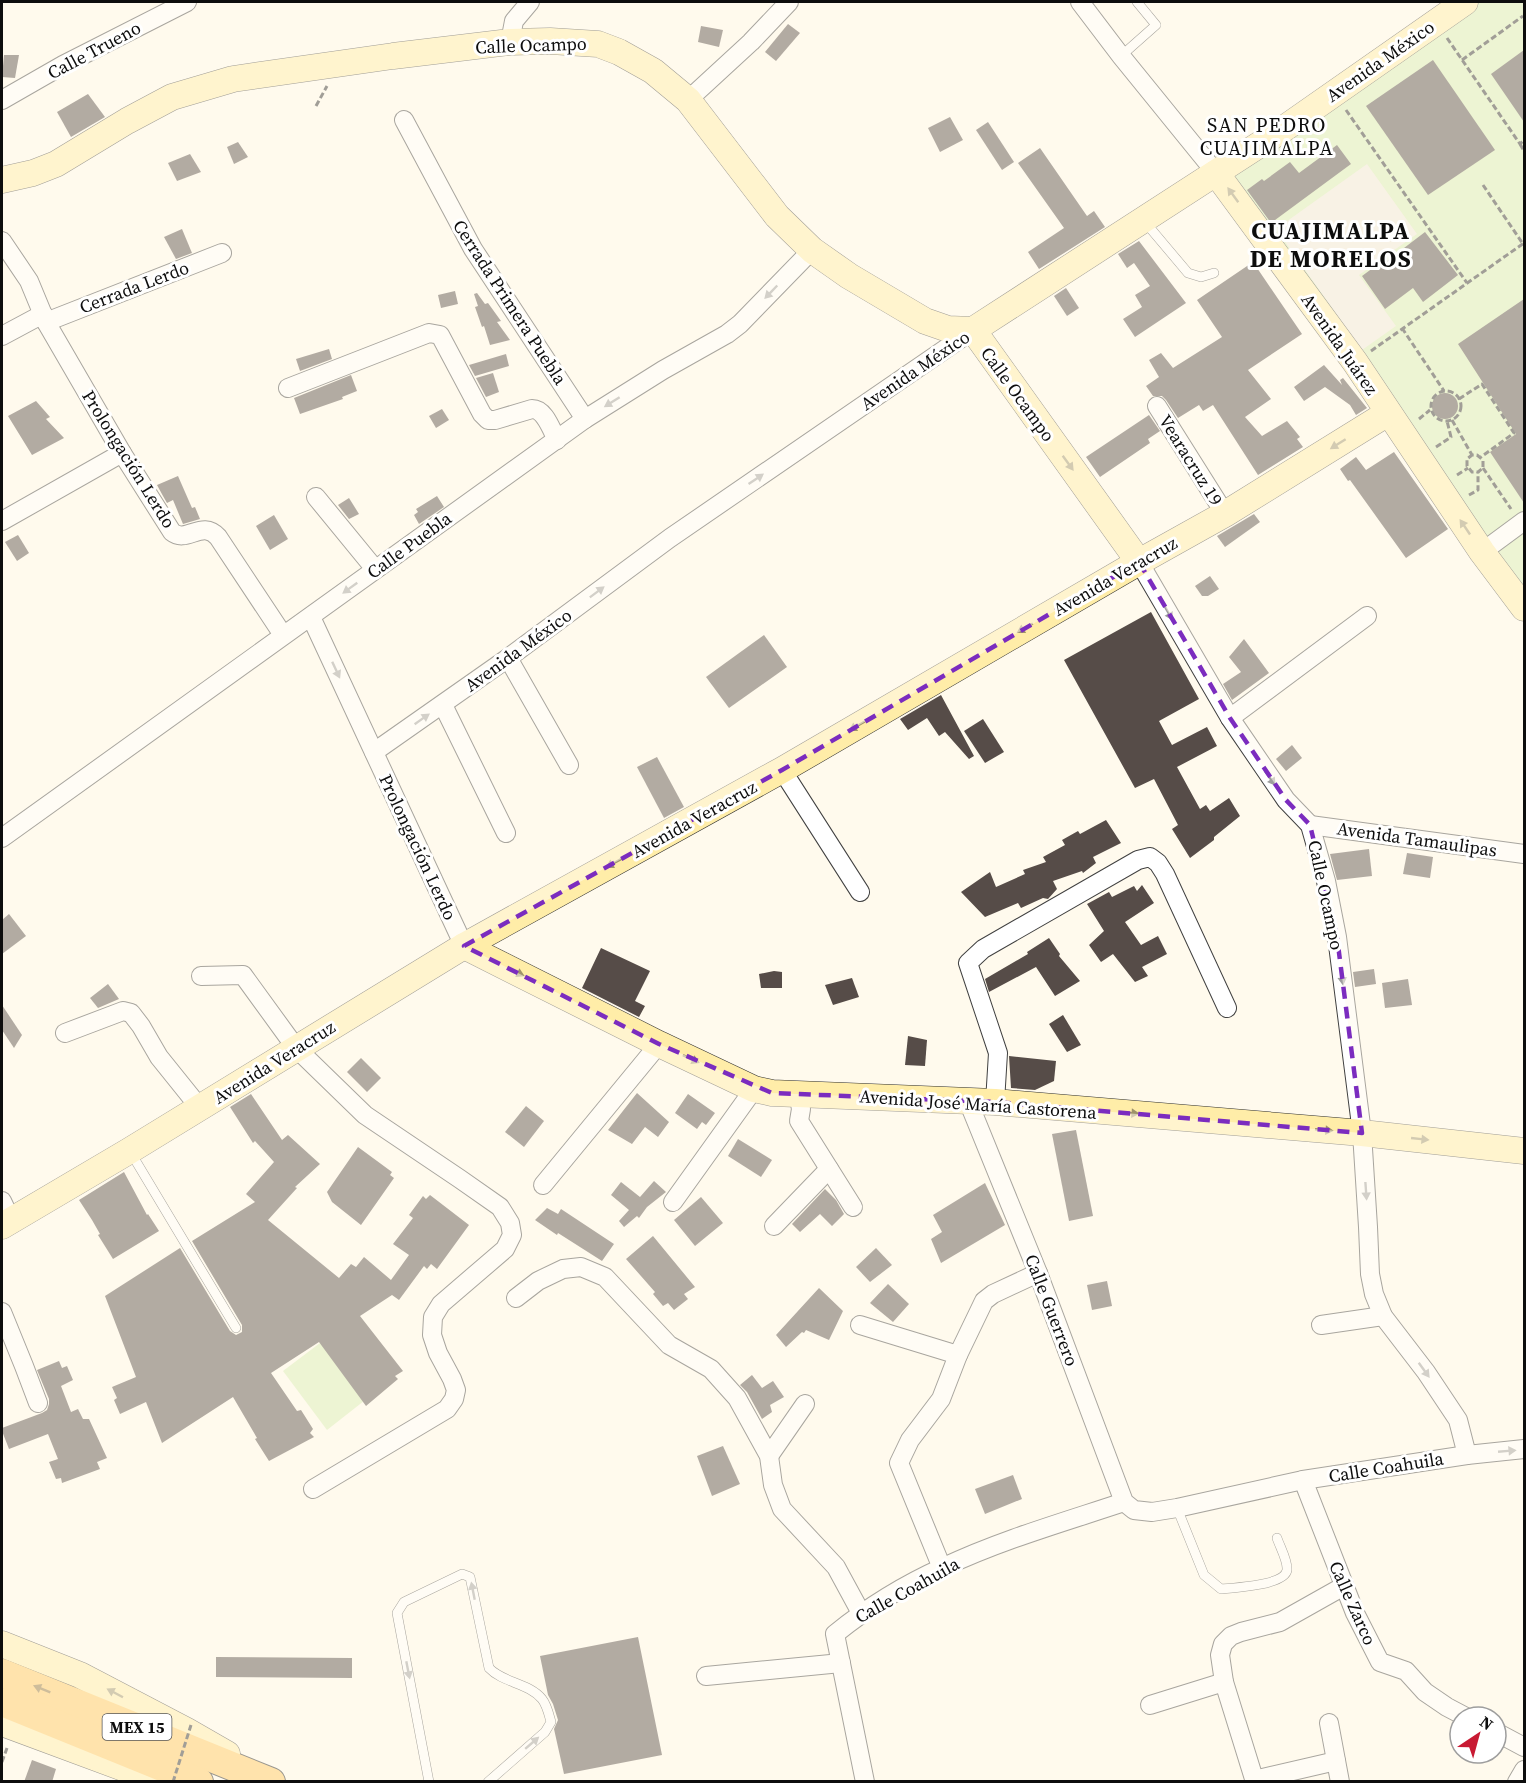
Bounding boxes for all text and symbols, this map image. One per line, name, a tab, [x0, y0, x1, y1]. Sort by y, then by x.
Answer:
street label: Avenida México	[1321, 14, 1439, 108]
street label: Calle Trueno	[43, 15, 145, 85]
street label: Calle Ocampo	[475, 31, 587, 59]
district label: SAN PEDRO CUAJIMALPA	[1200, 111, 1334, 162]
one-way arrow	[1227, 188, 1239, 204]
district label: CUAJIMALPA DE MORELOS	[1250, 214, 1412, 275]
street label: Cerrada Primera Puebla	[447, 215, 573, 390]
street label: Cerrada Lerdo	[76, 255, 193, 319]
one-way arrow	[765, 285, 779, 299]
street label: Avenida Juárez	[1296, 288, 1384, 400]
street label: Avenida México	[855, 324, 975, 416]
street label: Calle Ocampo	[975, 342, 1061, 447]
street label: Prolongación Lerdo	[76, 385, 182, 533]
one-way arrow	[604, 397, 620, 408]
street label: Vearacruz 19	[1153, 410, 1229, 510]
one-way arrow	[1330, 438, 1346, 449]
one-way arrow	[1062, 455, 1074, 471]
one-way arrow	[748, 473, 764, 485]
street label: Calle Puebla	[362, 505, 457, 584]
one-way arrow	[1460, 519, 1471, 535]
street label: Avenida Veracruz	[1048, 530, 1182, 622]
one-way arrow	[342, 582, 358, 594]
one-way arrow	[589, 586, 605, 598]
street label: Avenida México	[459, 602, 577, 697]
one-way arrow	[1163, 604, 1173, 621]
one-way arrow	[1016, 623, 1033, 633]
one-way arrow	[331, 661, 340, 678]
one-way arrow	[414, 713, 430, 725]
one-way arrow	[849, 721, 865, 732]
street label: Prolongación Lerdo	[373, 770, 463, 924]
one-way arrow	[1264, 770, 1276, 786]
street label: Avenida Veracruz	[627, 774, 761, 864]
street label: Avenida Tamaulipas	[1335, 815, 1499, 863]
street label: Calle Ocampo	[1302, 838, 1350, 952]
one-way arrow	[605, 858, 622, 868]
one-way arrow	[1337, 966, 1346, 985]
one-way arrow	[507, 967, 525, 977]
street label: Avenida Veracruz	[208, 1014, 340, 1110]
one-way arrow	[682, 1054, 699, 1063]
street label: Avenida José María Castorena	[858, 1083, 1098, 1125]
one-way arrow	[1121, 1109, 1140, 1118]
one-way arrow	[1315, 1125, 1334, 1135]
one-way arrow	[1410, 1134, 1429, 1144]
one-way arrow	[1361, 1182, 1371, 1201]
street label: Calle Guerrero	[1019, 1250, 1085, 1370]
one-way arrow	[1418, 1362, 1429, 1378]
street label: Calle Coahuila	[1327, 1445, 1446, 1488]
one-way arrow	[1497, 1446, 1516, 1456]
street label: Calle Coahuila	[850, 1551, 964, 1629]
street label: Calle Zarco	[1323, 1557, 1383, 1649]
one-way arrow	[468, 1581, 477, 1600]
one-way arrow	[404, 1661, 413, 1680]
one-way arrow	[32, 1684, 50, 1694]
one-way arrow	[106, 1688, 123, 1698]
north arrow	[1448, 1705, 1508, 1765]
text: N	[1476, 1711, 1498, 1735]
road number: MEX 15	[102, 1714, 172, 1740]
one-way arrow	[525, 1736, 540, 1750]

